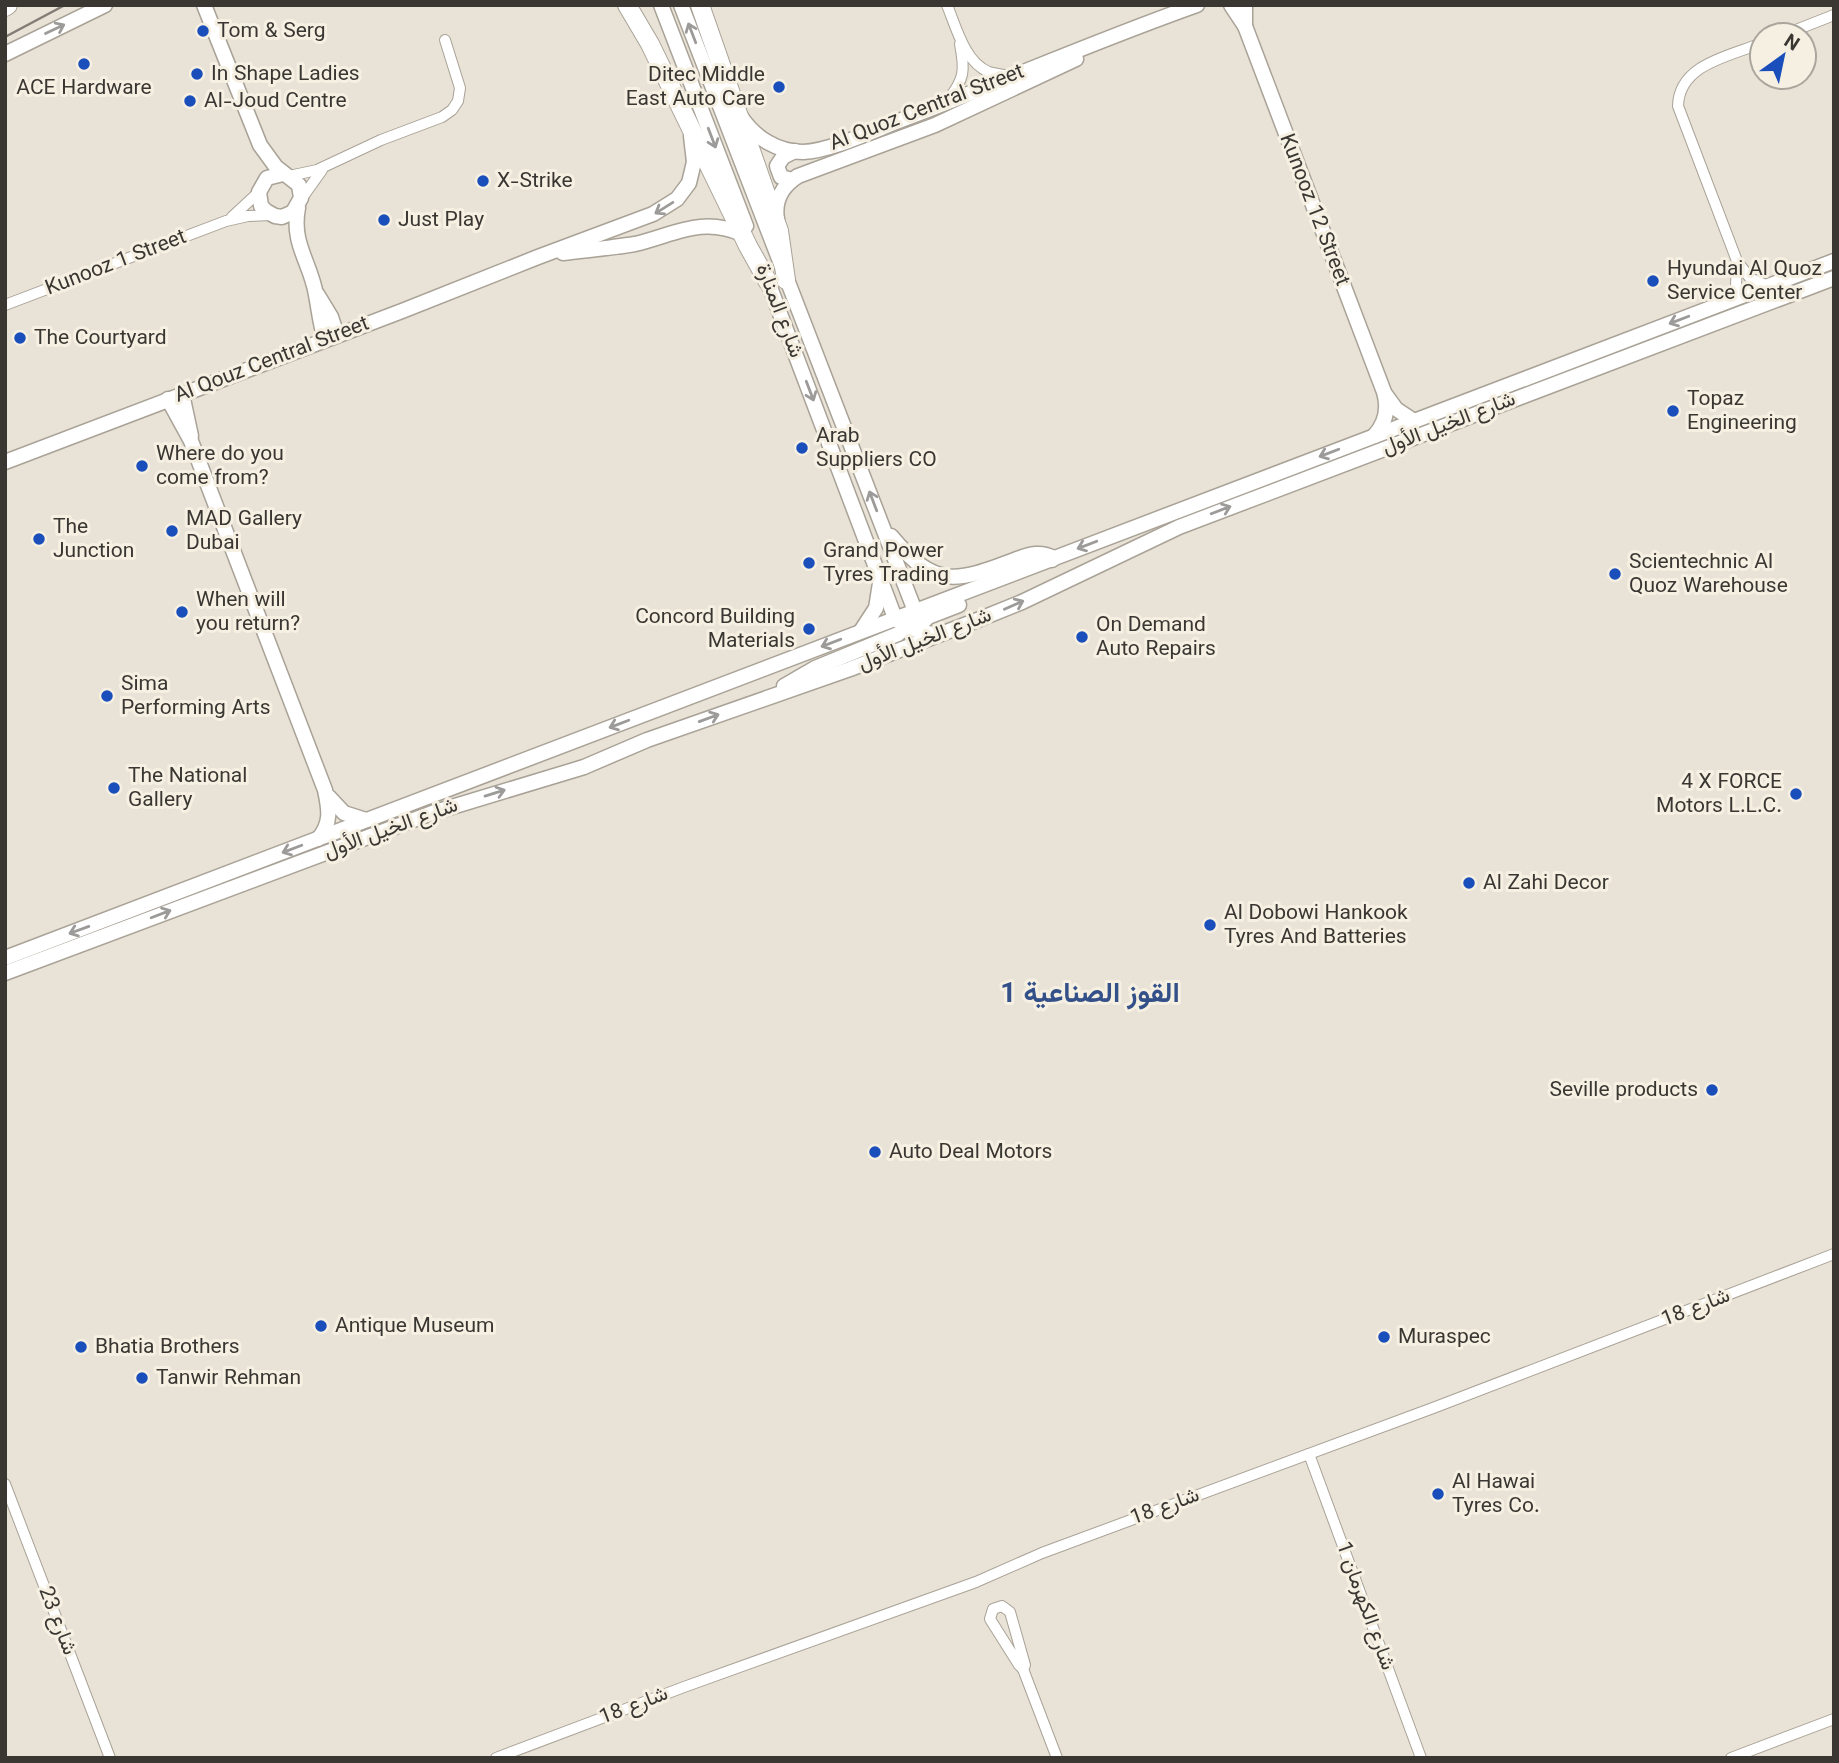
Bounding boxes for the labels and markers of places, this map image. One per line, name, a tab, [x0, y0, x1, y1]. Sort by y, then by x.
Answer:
place label: Tom & Serg	[217, 15, 326, 48]
marker: Tom & Serg	[195, 23, 211, 39]
marker: ACE Hardware	[76, 56, 92, 72]
place label: In Shape Ladies	[211, 58, 360, 91]
place label: Ditec Middle East Auto Care	[626, 59, 765, 116]
marker: In Shape Ladies	[189, 66, 205, 82]
place label: ACE Hardware	[16, 72, 152, 105]
marker: Ditec Middle East Auto Care	[771, 79, 787, 95]
place label: Al-Joud Centre	[204, 85, 347, 118]
marker: Al-Joud Centre	[182, 93, 198, 109]
place label: X-Strike	[497, 165, 573, 198]
marker: X-Strike	[475, 173, 491, 189]
place label: Just Play	[398, 204, 484, 237]
marker: Just Play	[376, 212, 392, 228]
place label: Hyundai Al Quoz Service Center	[1667, 253, 1822, 310]
marker: Hyundai Al Quoz Service Center	[1645, 273, 1661, 289]
place label: The Courtyard	[34, 322, 167, 355]
marker: The Courtyard	[12, 330, 28, 346]
place label: Topaz Engineering	[1687, 383, 1797, 440]
marker: Topaz Engineering	[1665, 403, 1681, 419]
place label: Arab Suppliers CO	[816, 420, 937, 477]
place label: Where do you come from?	[156, 438, 284, 495]
marker: Arab Suppliers CO	[794, 440, 810, 456]
marker: Where do you come from?	[134, 458, 150, 474]
place label: MAD Gallery Dubai	[186, 503, 302, 560]
place label: The Junction	[53, 511, 134, 568]
marker: MAD Gallery Dubai	[164, 523, 180, 539]
marker: The Junction	[31, 531, 47, 547]
place label: Grand Power Tyres Trading	[823, 535, 949, 592]
place label: Scientechnic Al Quoz Warehouse	[1629, 546, 1788, 603]
marker: Grand Power Tyres Trading	[801, 555, 817, 571]
marker: Scientechnic Al Quoz Warehouse	[1607, 566, 1623, 582]
place label: When will you return?	[196, 584, 300, 641]
place label: Concord Building Materials	[635, 601, 795, 658]
marker: When will you return?	[174, 604, 190, 620]
place label: On Demand Auto Repairs	[1096, 609, 1216, 666]
marker: Concord Building Materials	[801, 621, 817, 637]
marker: On Demand Auto Repairs	[1074, 629, 1090, 645]
place label: Sima Performing Arts	[121, 668, 271, 725]
marker: Sima Performing Arts	[99, 688, 115, 704]
place label: The National Gallery	[128, 760, 247, 817]
place label: 4 X FORCE Motors L.L.C.	[1656, 766, 1782, 823]
marker: The National Gallery	[106, 780, 122, 796]
marker: 4 X FORCE Motors L.L.C.	[1788, 786, 1804, 802]
place label: Al Zahi Decor	[1483, 867, 1609, 900]
marker: Al Zahi Decor	[1461, 875, 1477, 891]
place label: Al Dobowi Hankook Tyres And Batteries	[1224, 897, 1408, 954]
marker: Al Dobowi Hankook Tyres And Batteries	[1202, 917, 1218, 933]
place label: Seville products	[1549, 1074, 1698, 1107]
marker: Seville products	[1704, 1082, 1720, 1098]
place label: Auto Deal Motors	[889, 1136, 1052, 1169]
marker: Auto Deal Motors	[867, 1144, 883, 1160]
place label: Antique Museum	[335, 1310, 494, 1343]
marker: Antique Museum	[313, 1318, 329, 1334]
place label: Muraspec	[1398, 1321, 1491, 1354]
marker: Muraspec	[1376, 1329, 1392, 1345]
place label: Bhatia Brothers	[95, 1331, 240, 1364]
marker: Bhatia Brothers	[73, 1339, 89, 1355]
place label: Tanwir Rehman	[156, 1362, 301, 1395]
marker: Tanwir Rehman	[134, 1370, 150, 1386]
place label: Al Hawai Tyres Co.	[1452, 1466, 1540, 1523]
marker: Al Hawai Tyres Co.	[1430, 1486, 1446, 1502]

